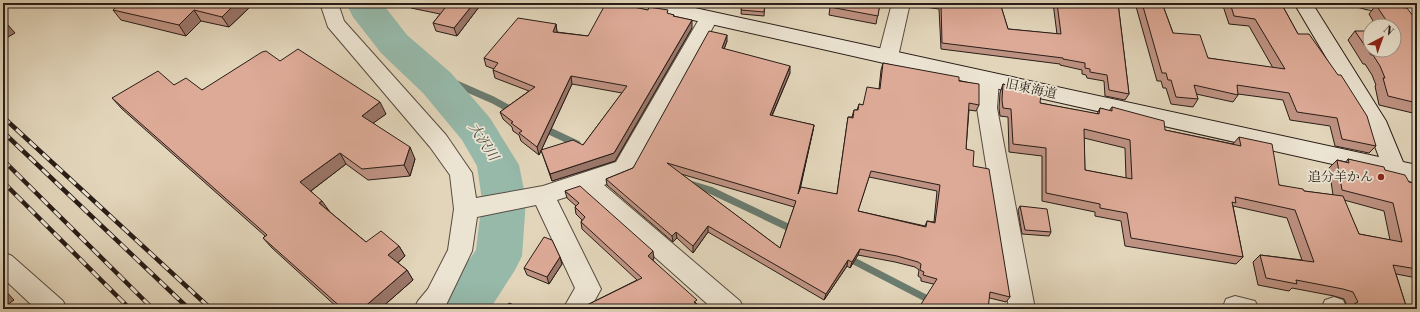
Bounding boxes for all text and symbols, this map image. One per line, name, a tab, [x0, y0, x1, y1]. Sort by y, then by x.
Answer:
north arrow	[1362, 18, 1402, 58]
text: N	[1380, 23, 1396, 40]
street label: 旧東海道	[1004, 76, 1058, 102]
water label: 大沢川	[464, 119, 503, 166]
place label: 追分羊かん	[1308, 169, 1373, 185]
marker: 追分羊かん	[1376, 172, 1386, 182]

